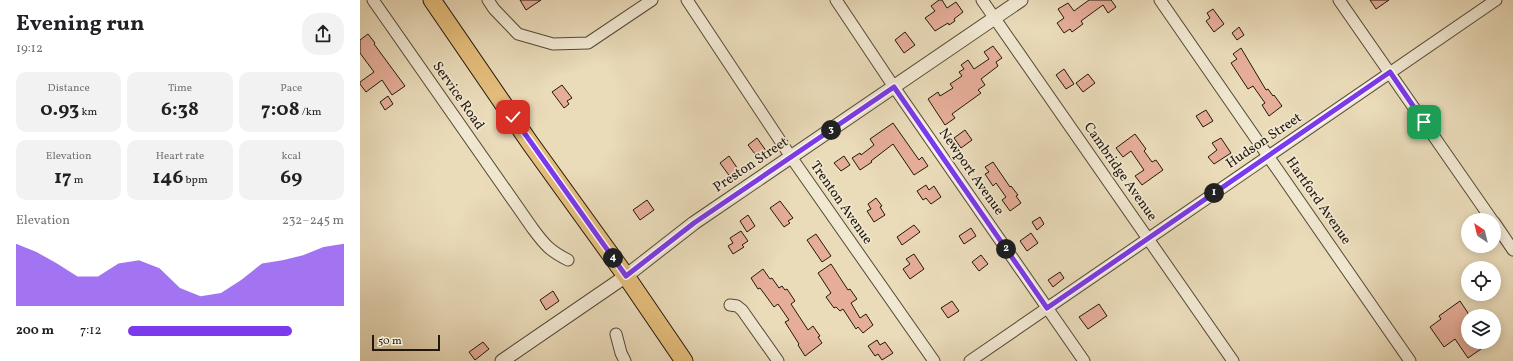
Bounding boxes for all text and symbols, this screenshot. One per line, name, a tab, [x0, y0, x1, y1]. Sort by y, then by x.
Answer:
text: Evening run	[16, 9, 145, 40]
button: share	[302, 13, 344, 55]
text: 19:12	[16, 40, 43, 58]
street label: Service Road	[428, 58, 489, 134]
text: Distance	[48, 81, 90, 96]
text: Time	[168, 81, 192, 96]
text: Pace	[280, 81, 302, 96]
text: 0.93	[40, 96, 79, 124]
text: 6:38	[161, 96, 199, 124]
text: 7:08	[261, 96, 300, 124]
pin	[496, 100, 530, 134]
text: km	[79, 105, 97, 120]
text: /km	[300, 105, 322, 120]
pin	[1407, 105, 1441, 139]
icon: check	[502, 106, 524, 128]
street label: Hudson Street	[1222, 109, 1306, 173]
icon: arrive	[1413, 111, 1435, 133]
street label: Cambridge Avenue	[1079, 119, 1161, 225]
pin: 3	[821, 120, 841, 140]
text: 3	[828, 122, 834, 137]
street label: Newport Avenue	[934, 125, 1008, 220]
street label: Preston Street	[710, 133, 792, 197]
text: Elevation	[46, 149, 92, 164]
text: Heart rate	[156, 149, 204, 164]
text: kcal	[282, 149, 301, 164]
street label: Hartford Avenue	[1281, 153, 1355, 249]
street label: Trenton Avenue	[805, 158, 877, 249]
text: 17	[54, 164, 72, 192]
text: 146	[152, 164, 183, 192]
text: 69	[280, 164, 302, 192]
text: m	[72, 173, 83, 188]
text: bpm	[183, 173, 208, 188]
pin: 1	[1204, 183, 1224, 203]
text: 1	[1212, 185, 1216, 200]
text: Elevation	[16, 212, 70, 230]
text: 232–245 m	[282, 212, 344, 230]
north arrow	[1461, 213, 1501, 253]
map controls	[1461, 213, 1501, 349]
pin: 2	[996, 239, 1016, 259]
text: 2	[1003, 241, 1009, 256]
pin: 4	[603, 248, 623, 268]
text: 4	[610, 250, 616, 265]
button: locate	[1461, 261, 1501, 301]
button: layers	[1461, 309, 1501, 349]
text: 200 m	[16, 322, 54, 340]
text: 7:12	[80, 322, 101, 340]
scale bar	[372, 333, 440, 352]
text: 50 m	[378, 334, 402, 349]

